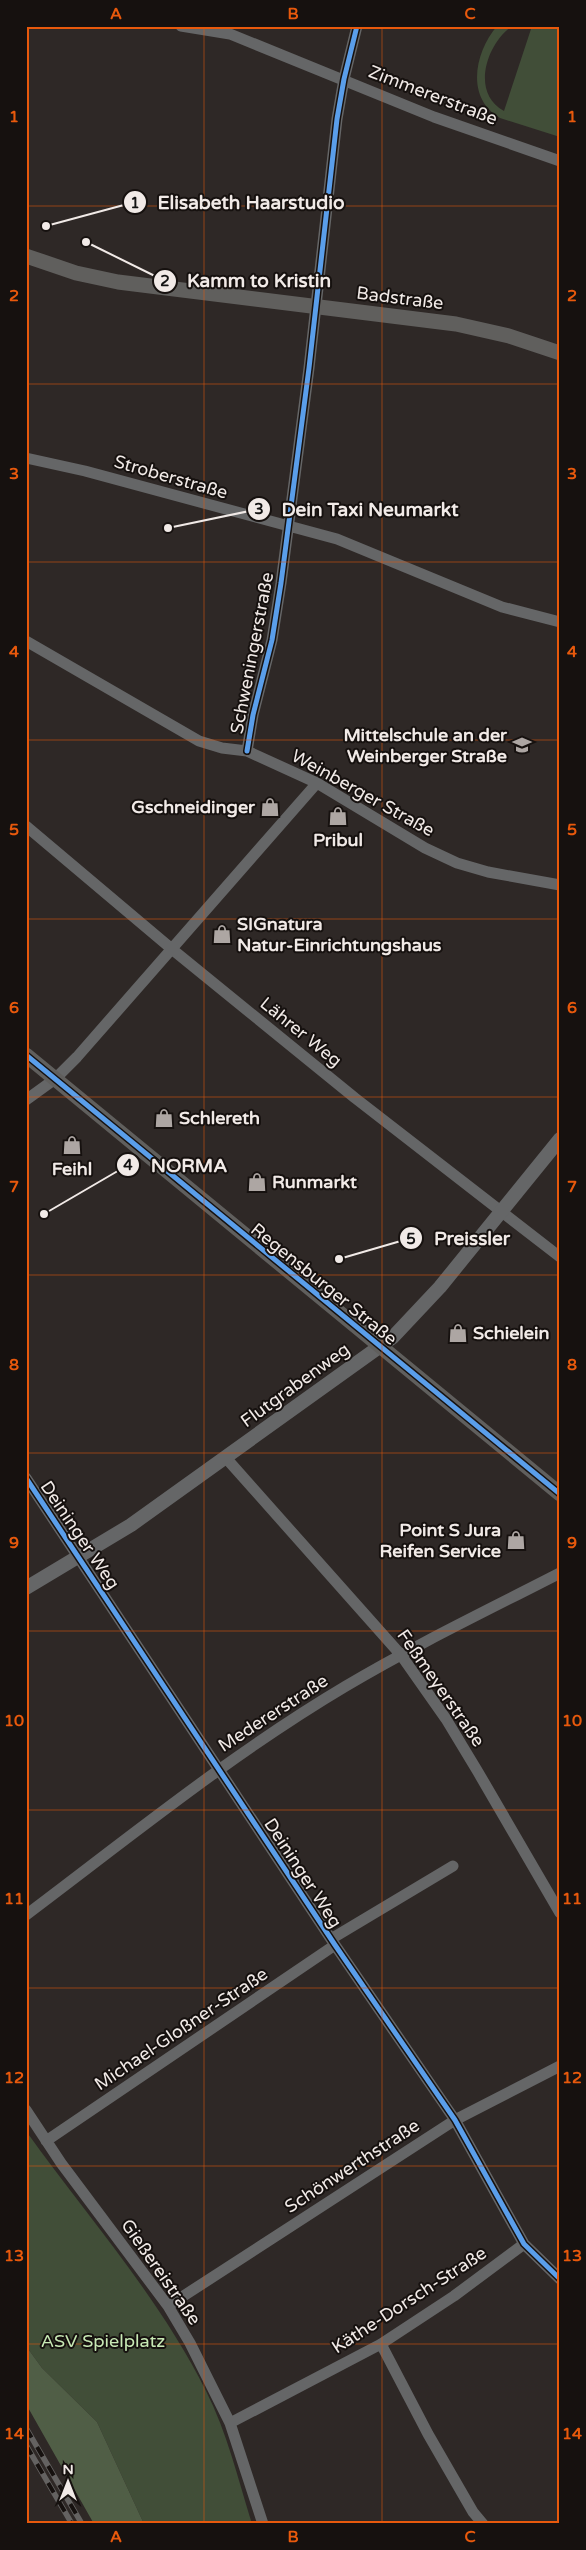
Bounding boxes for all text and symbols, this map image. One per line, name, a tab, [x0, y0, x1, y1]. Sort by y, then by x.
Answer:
text: A	[110, 4, 122, 24]
text: B	[287, 4, 299, 24]
text: C	[464, 4, 476, 24]
street label: Zimmererstraße	[365, 60, 501, 130]
text: 1	[9, 107, 19, 127]
text: 1	[567, 107, 577, 127]
callout: Elisabeth Haarstudio	[122, 185, 354, 219]
text: Elisabeth Haarstudio	[157, 192, 345, 214]
text: 1	[130, 194, 140, 212]
callout: Kamm to Kristin	[152, 264, 341, 298]
text: Kamm to Kristin	[187, 270, 331, 292]
text: 2	[160, 272, 170, 290]
street label: Badstraße	[355, 282, 445, 314]
text: 2	[9, 286, 19, 306]
text: 2	[567, 286, 577, 306]
street label: Stroberstraße	[112, 450, 230, 504]
text: 3	[9, 464, 19, 484]
text: 3	[567, 464, 577, 484]
callout: Dein Taxi Neumarkt	[247, 492, 469, 526]
text: Dein Taxi Neumarkt	[282, 499, 459, 521]
text: 3	[254, 500, 264, 518]
street label: Schweningerstraße	[226, 570, 278, 736]
text: 4	[9, 642, 19, 662]
text: 4	[567, 642, 577, 662]
place label: Mittelschule an der Weinberger Straße	[343, 724, 508, 767]
school or university icon: Mittelschule an der Weinberger Straße	[511, 734, 533, 756]
street label: Weinberger Straße	[288, 745, 438, 841]
place label: Gschneidinger	[131, 796, 256, 818]
shop icon: Gschneidinger	[259, 796, 281, 818]
shop icon: Pribul	[327, 805, 349, 827]
text: 5	[9, 820, 19, 840]
text: 5	[567, 820, 577, 840]
place label: Pribul	[313, 829, 363, 851]
place label: SIGnatura Natur-Einrichtungshaus	[237, 913, 442, 956]
shop icon: SIGnatura Natur-Einrichtungshaus	[211, 923, 233, 945]
street label: Lährer Weg	[256, 992, 346, 1072]
text: 6	[9, 998, 19, 1018]
text: 6	[567, 998, 577, 1018]
shop icon: Schlereth	[153, 1107, 175, 1129]
place label: Schlereth	[179, 1107, 260, 1129]
shop icon: Feihl	[61, 1134, 83, 1156]
callout: NORMA	[115, 1148, 237, 1182]
text: NORMA	[151, 1155, 227, 1177]
text: 4	[123, 1156, 133, 1174]
place label: Feihl	[52, 1158, 92, 1180]
shop icon: Runmarkt	[246, 1171, 268, 1193]
place label: Runmarkt	[272, 1171, 357, 1193]
text: 7	[9, 1177, 19, 1197]
text: 7	[567, 1177, 577, 1197]
street label: Regensburger Straße	[246, 1218, 402, 1350]
callout: Preissler	[399, 1221, 520, 1255]
text: Preissler	[434, 1228, 511, 1250]
text: 5	[406, 1230, 416, 1248]
shop icon: Schielein	[447, 1322, 469, 1344]
place label: Schielein	[473, 1322, 549, 1344]
street label: Flutgrabenweg	[236, 1338, 354, 1432]
text: 8	[9, 1355, 19, 1375]
text: 8	[567, 1355, 577, 1375]
street label: Deininger Weg	[36, 1476, 124, 1594]
place label: Point S Jura Reifen Service	[379, 1519, 501, 1562]
shop icon: Point S Jura Reifen Service	[505, 1529, 527, 1551]
text: 9	[9, 1533, 19, 1553]
text: 9	[567, 1533, 577, 1553]
street label: Feßmeyerstraße	[392, 1625, 490, 1751]
street label: Medererstraße	[214, 1669, 332, 1757]
text: 10	[4, 1711, 24, 1731]
text: 10	[562, 1711, 582, 1731]
street label: Deininger Weg	[259, 1814, 347, 1932]
text: 11	[4, 1889, 24, 1909]
text: 11	[562, 1889, 582, 1909]
street label: Michael-Gloßner-Straße	[90, 1963, 272, 2095]
text: 12	[4, 2068, 24, 2088]
text: 12	[562, 2068, 582, 2088]
street label: Schönwerthstraße	[281, 2114, 423, 2218]
street label: Gießereistraße	[116, 2215, 206, 2329]
street label: Käthe-Dorsch-Straße	[327, 2242, 491, 2358]
text: 13	[4, 2246, 24, 2266]
text: 13	[562, 2246, 582, 2266]
park label: ASV Spielplatz	[41, 2330, 165, 2352]
text: 14	[4, 2424, 24, 2444]
text: 14	[562, 2424, 582, 2444]
north arrow	[42, 2458, 92, 2508]
text: N	[62, 2461, 74, 2478]
text: A	[110, 2527, 122, 2547]
text: B	[287, 2527, 299, 2547]
text: C	[464, 2527, 476, 2547]

